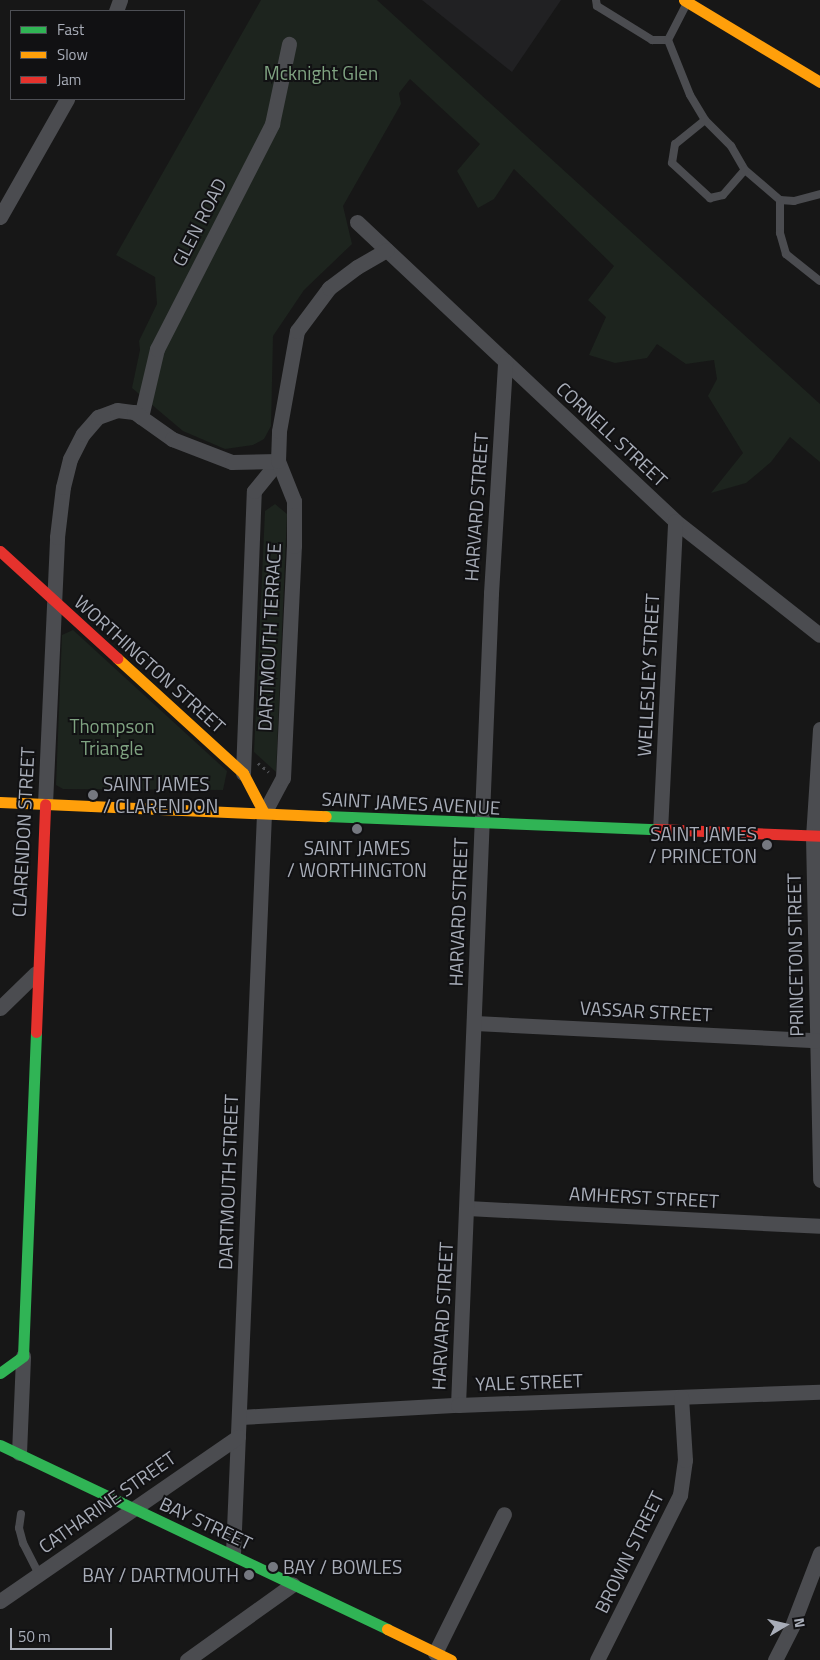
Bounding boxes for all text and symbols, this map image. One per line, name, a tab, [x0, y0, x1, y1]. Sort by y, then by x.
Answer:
legend	[10, 10, 185, 100]
text: Fast	[57, 18, 84, 41]
text: Slow	[57, 43, 88, 66]
park label: Mcknight Glen	[264, 62, 378, 84]
text: Jam	[57, 68, 81, 91]
street label: GLEN ROAD	[167, 174, 231, 270]
street label: CORNELL STREET	[552, 377, 672, 491]
street label: HARVARD STREET	[459, 432, 493, 582]
street label: DARTMOUTH TERRACE	[253, 542, 285, 732]
street label: WORTHINGTON STREET	[70, 590, 230, 738]
street label: WELLESLEY STREET	[632, 593, 664, 757]
park label: Thompson Triangle	[69, 715, 155, 759]
street label: CLARENDON STREET	[7, 746, 39, 918]
place label: SAINT JAMES / CLARENDON	[103, 773, 218, 817]
street label: SAINT JAMES AVENUE	[321, 787, 501, 819]
marker: SAINT JAMES / CLARENDON	[87, 789, 99, 801]
marker: SAINT JAMES / WORTHINGTON	[351, 823, 363, 835]
place label: SAINT JAMES / PRINCETON	[649, 823, 757, 867]
place label: SAINT JAMES / WORTHINGTON	[287, 837, 427, 881]
street label: HARVARD STREET	[444, 837, 472, 987]
marker: SAINT JAMES / PRINCETON	[761, 839, 773, 851]
street label: PRINCETON STREET	[782, 873, 808, 1037]
street label: VASSAR STREET	[579, 996, 713, 1026]
street label: DARTMOUTH STREET	[214, 1094, 242, 1270]
street label: AMHERST STREET	[569, 1182, 719, 1212]
street label: HARVARD STREET	[427, 1241, 457, 1391]
street label: YALE STREET	[475, 1369, 583, 1395]
street label: CATHARINE STREET	[34, 1446, 180, 1558]
street label: BROWN STREET	[590, 1487, 668, 1617]
street label: BAY STREET	[156, 1492, 256, 1554]
place label: BAY / BOWLES	[283, 1556, 402, 1578]
marker: BAY / BOWLES	[267, 1561, 279, 1573]
place label: BAY / DARTMOUTH	[82, 1564, 239, 1586]
marker: BAY / DARTMOUTH	[243, 1569, 255, 1581]
north arrow	[760, 1600, 810, 1650]
text: N	[789, 1616, 811, 1629]
scale bar	[12, 1618, 115, 1650]
text: 50 m	[18, 1625, 51, 1648]

